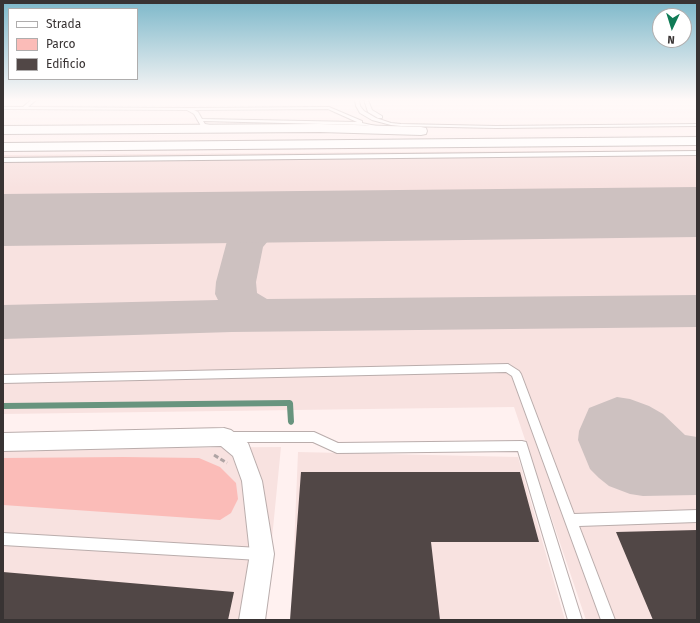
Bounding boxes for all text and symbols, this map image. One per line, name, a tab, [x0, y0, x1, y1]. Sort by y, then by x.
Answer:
legend	[8, 8, 138, 80]
north arrow	[652, 8, 692, 48]
text: Strada	[46, 17, 81, 31]
text: N	[667, 33, 675, 46]
text: Parco	[46, 37, 76, 51]
text: Edificio	[46, 57, 86, 71]

